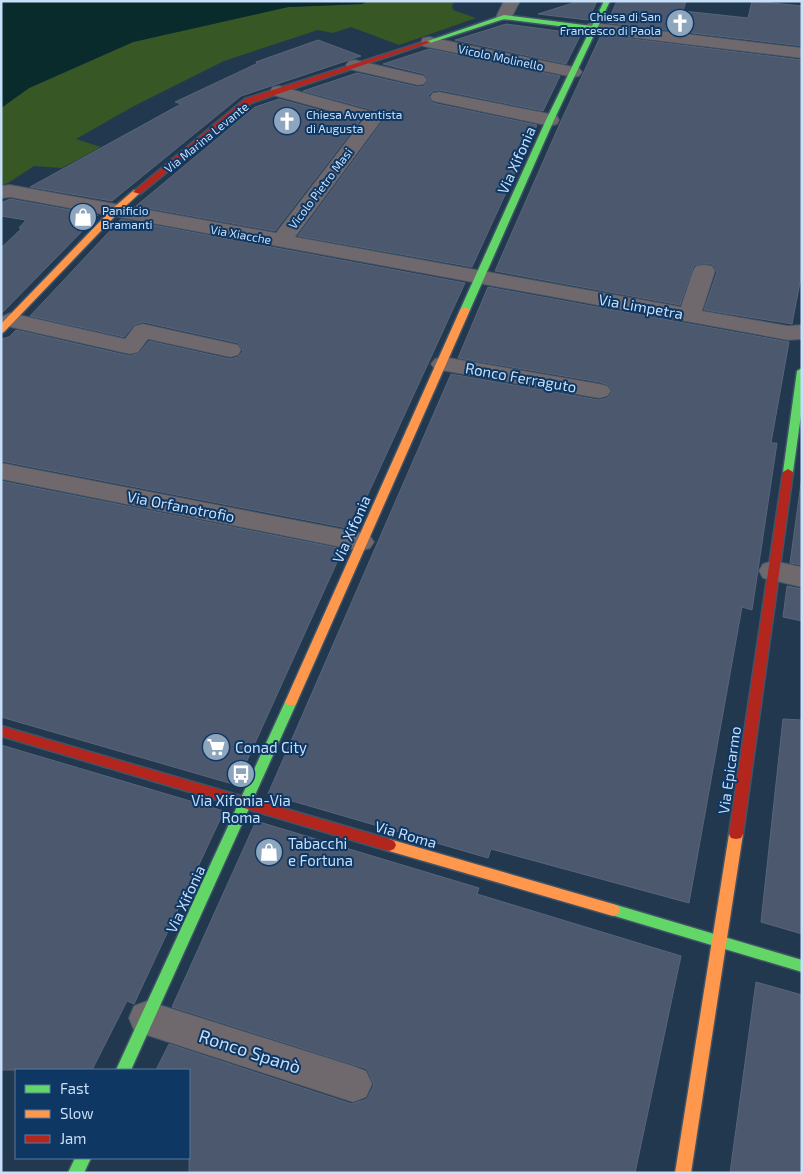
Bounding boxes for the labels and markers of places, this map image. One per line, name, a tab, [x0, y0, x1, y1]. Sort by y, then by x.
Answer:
church icon: Chiesa di San Francesco di Paola	[665, 8, 695, 38]
place label: Chiesa di San Francesco di Paola	[560, 9, 661, 37]
church icon: Chiesa Avventista di Augusta	[272, 106, 302, 136]
place label: Chiesa Avventista di Augusta	[306, 107, 402, 135]
shop icon: Panificio Bramanti	[68, 202, 98, 232]
place label: Panificio Bramanti	[102, 203, 152, 231]
supermarket icon: Conad City	[201, 732, 231, 762]
place label: Conad City	[235, 738, 307, 756]
bus stop icon: Via Xifonia-Via Roma	[226, 759, 256, 789]
place label: Via Xifonia-Via Roma	[191, 791, 291, 826]
place label: Tabacchi e Fortuna	[288, 834, 353, 869]
shop icon: Tabacchi e Fortuna	[254, 837, 284, 867]

